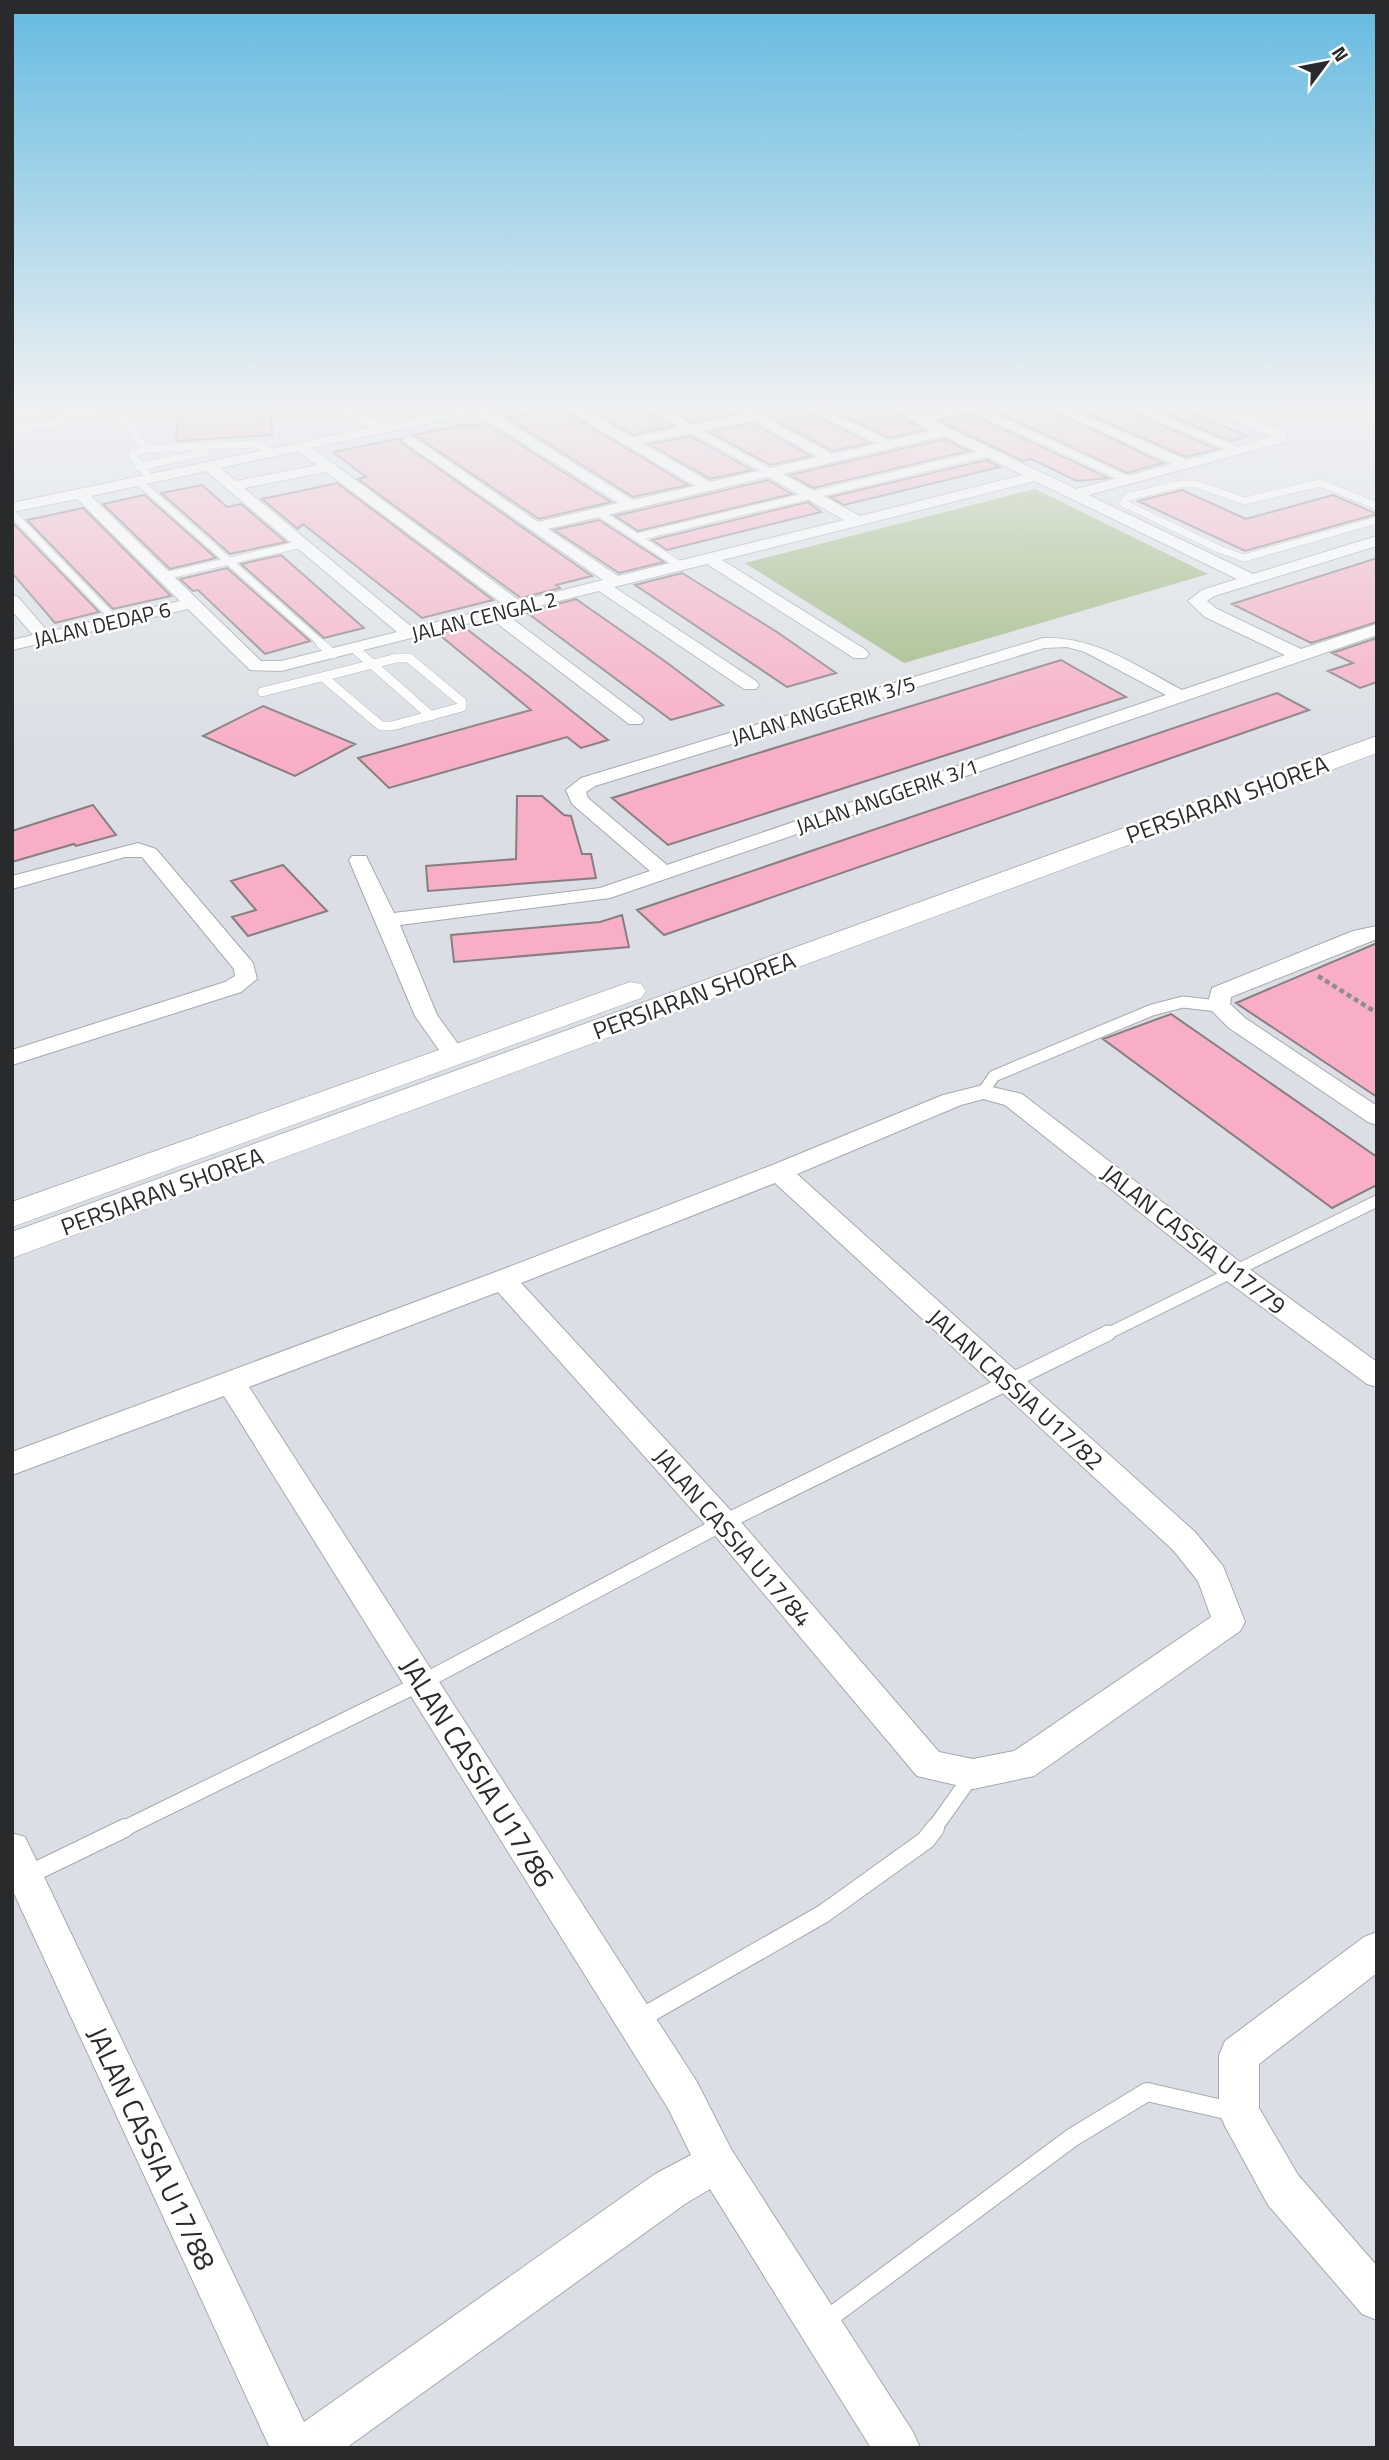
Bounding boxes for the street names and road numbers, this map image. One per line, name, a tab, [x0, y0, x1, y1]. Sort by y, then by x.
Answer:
street label: JALAN CENGAL 2	[408, 582, 560, 650]
street label: JALAN DEDAP 6	[30, 593, 174, 655]
street label: JALAN ANGGERIK 3/5	[727, 667, 919, 753]
street label: PERSIARAN SHOREA	[1121, 746, 1333, 852]
street label: JALAN ANGGERIK 3/1	[791, 750, 983, 842]
street label: PERSIARAN SHOREA	[588, 942, 800, 1048]
street label: PERSIARAN SHOREA	[56, 1138, 268, 1244]
street label: JALAN CASSIA U17/79	[1094, 1155, 1294, 1323]
street label: JALAN CASSIA U17/82	[920, 1300, 1112, 1478]
street label: JALAN CASSIA U17/84	[645, 1440, 821, 1634]
street label: JALAN CASSIA U17/86	[390, 1649, 566, 1895]
street label: JALAN CASSIA U17/88	[77, 2019, 227, 2277]

